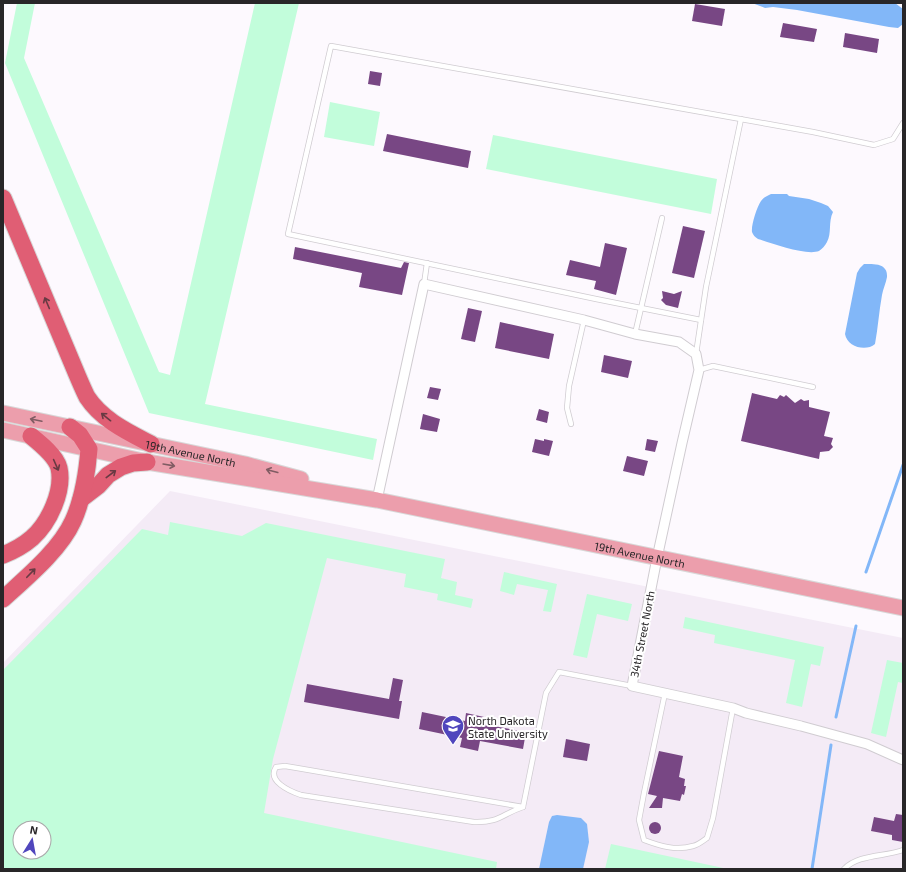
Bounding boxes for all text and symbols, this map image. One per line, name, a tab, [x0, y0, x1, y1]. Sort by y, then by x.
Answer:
one-way arrow	[42, 297, 50, 309]
one-way arrow	[101, 413, 111, 422]
one-way arrow	[30, 415, 43, 423]
street label: 19th Avenue North	[145, 437, 237, 468]
one-way arrow	[53, 459, 61, 471]
one-way arrow	[162, 461, 175, 469]
one-way arrow	[266, 467, 279, 474]
one-way arrow	[105, 470, 116, 478]
street label: 19th Avenue North	[594, 538, 686, 570]
one-way arrow	[27, 567, 36, 578]
street label: 34th Street North	[627, 590, 657, 678]
school or university icon: North Dakota State University	[440, 713, 466, 746]
place label: North Dakota State University	[468, 714, 548, 740]
north arrow	[12, 820, 52, 860]
text: N	[29, 823, 39, 837]

